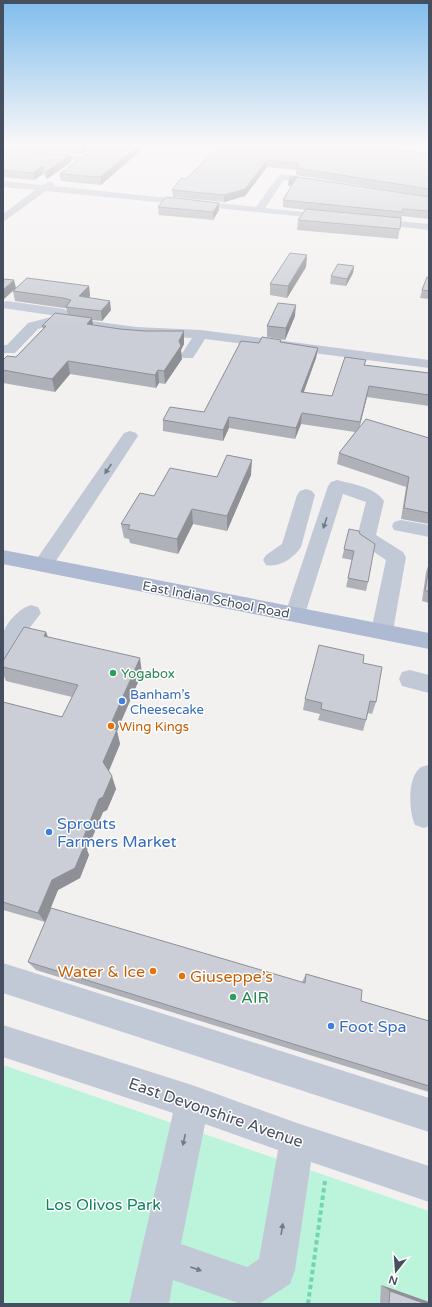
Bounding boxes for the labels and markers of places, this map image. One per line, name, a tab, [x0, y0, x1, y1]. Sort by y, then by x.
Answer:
place label: Yogabox	[121, 666, 175, 682]
marker: Yogabox	[108, 668, 118, 678]
place label: Banham’s Cheesecake	[130, 687, 204, 718]
marker: Banham’s Cheesecake	[117, 696, 127, 706]
place label: Wing Kings	[119, 719, 189, 735]
marker: Wing Kings	[106, 721, 116, 731]
place label: Sprouts Farmers Market	[57, 814, 177, 852]
marker: Sprouts Farmers Market	[44, 827, 54, 837]
place label: Water & Ice	[58, 962, 145, 982]
marker: Water & Ice	[148, 966, 158, 976]
place label: Giuseppe’s	[190, 967, 273, 987]
marker: Giuseppe’s	[177, 971, 187, 981]
place label: AIR	[241, 988, 269, 1008]
marker: AIR	[228, 992, 238, 1002]
place label: Foot Spa	[339, 1017, 407, 1037]
marker: Foot Spa	[326, 1021, 336, 1031]

